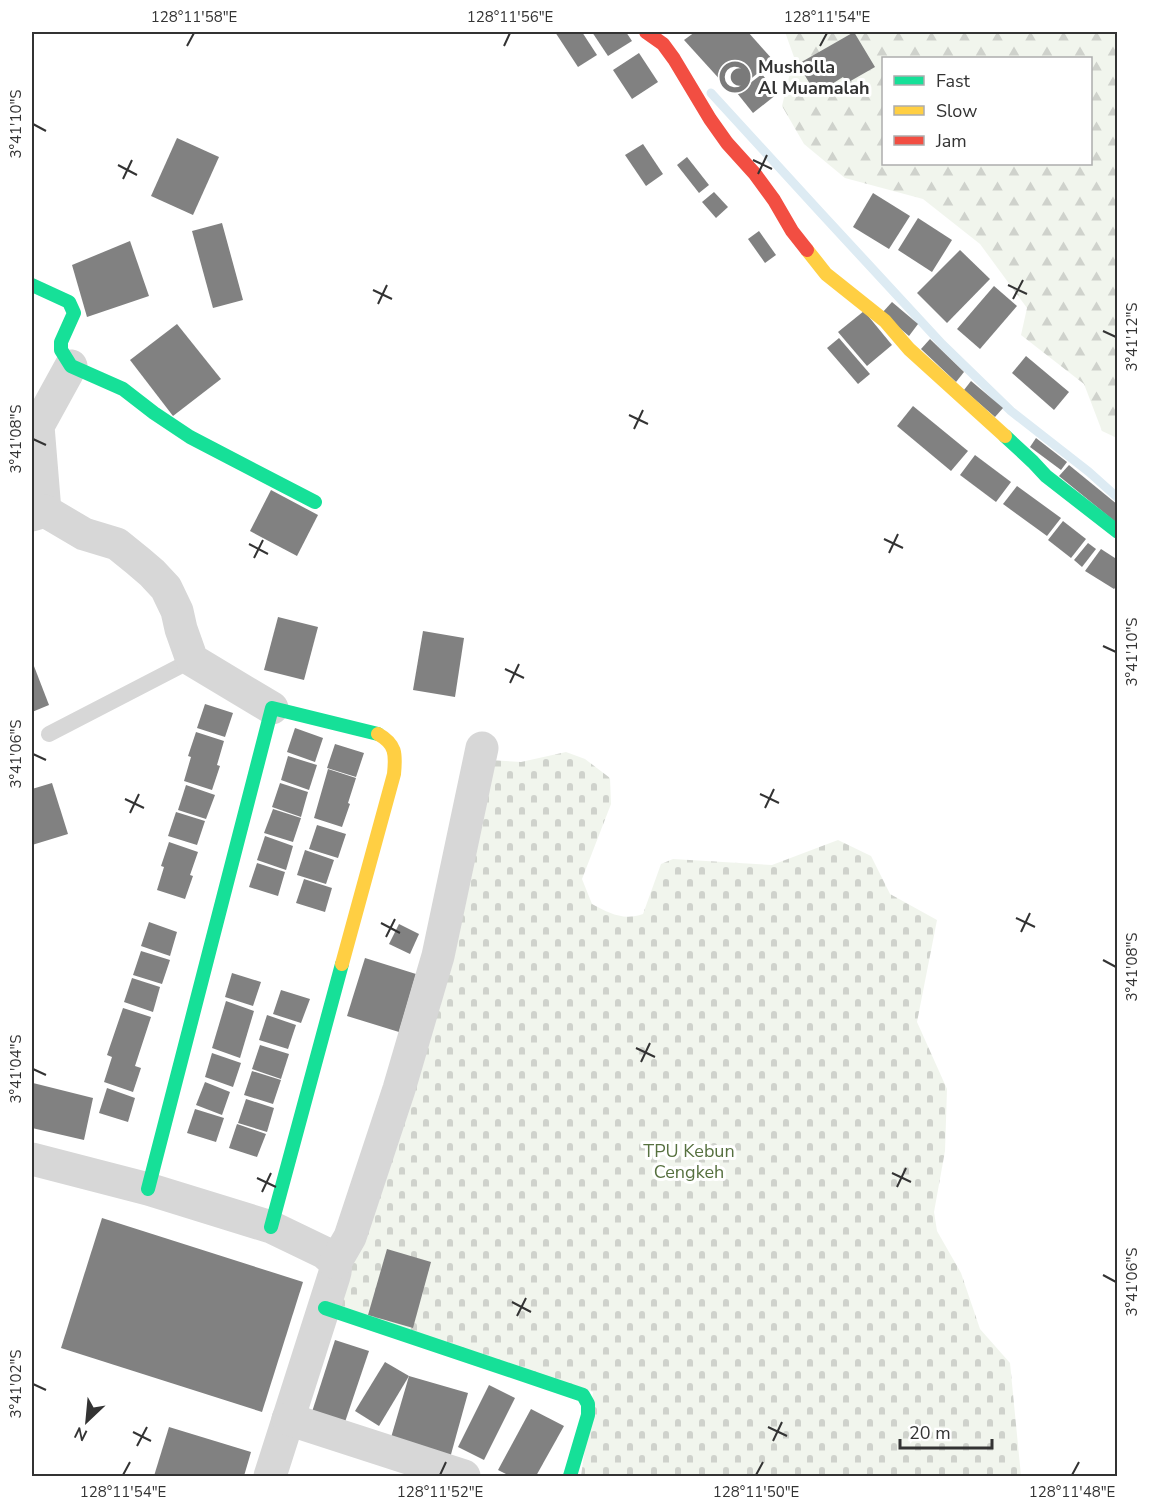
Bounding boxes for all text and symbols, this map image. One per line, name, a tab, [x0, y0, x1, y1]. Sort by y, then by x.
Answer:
text: 128°11'58"E	[151, 7, 237, 27]
text: 128°11'56"E	[467, 7, 553, 27]
text: 128°11'54"E	[784, 7, 870, 27]
place label: Musholla Al Muamalah	[758, 55, 870, 100]
legend	[882, 57, 1092, 165]
mosque icon: Musholla Al Muamalah	[717, 59, 753, 95]
text: Fast	[936, 69, 971, 93]
text: 3°41'10"S	[6, 90, 26, 158]
text: Slow	[936, 99, 977, 123]
text: Jam	[935, 129, 967, 153]
text: 3°41'12"S	[1122, 303, 1142, 371]
text: 3°41'08"S	[6, 405, 26, 473]
text: 3°41'10"S	[1122, 618, 1142, 686]
text: 3°41'06"S	[6, 720, 26, 788]
text: 3°41'08"S	[1122, 933, 1142, 1001]
text: 3°41'04"S	[6, 1035, 26, 1103]
park label: TPU Kebun Cengkeh	[643, 1139, 735, 1184]
text: 3°41'06"S	[1122, 1248, 1142, 1316]
text: 3°41'02"S	[6, 1350, 26, 1418]
north arrow	[57, 1391, 117, 1451]
scale bar	[900, 1412, 992, 1450]
text: N	[71, 1421, 91, 1446]
text: 20 m	[909, 1421, 951, 1445]
text: 128°11'54"E	[80, 1482, 166, 1502]
text: 128°11'52"E	[397, 1482, 483, 1502]
text: 128°11'50"E	[713, 1482, 799, 1502]
text: 128°11'48"E	[1029, 1482, 1115, 1502]

